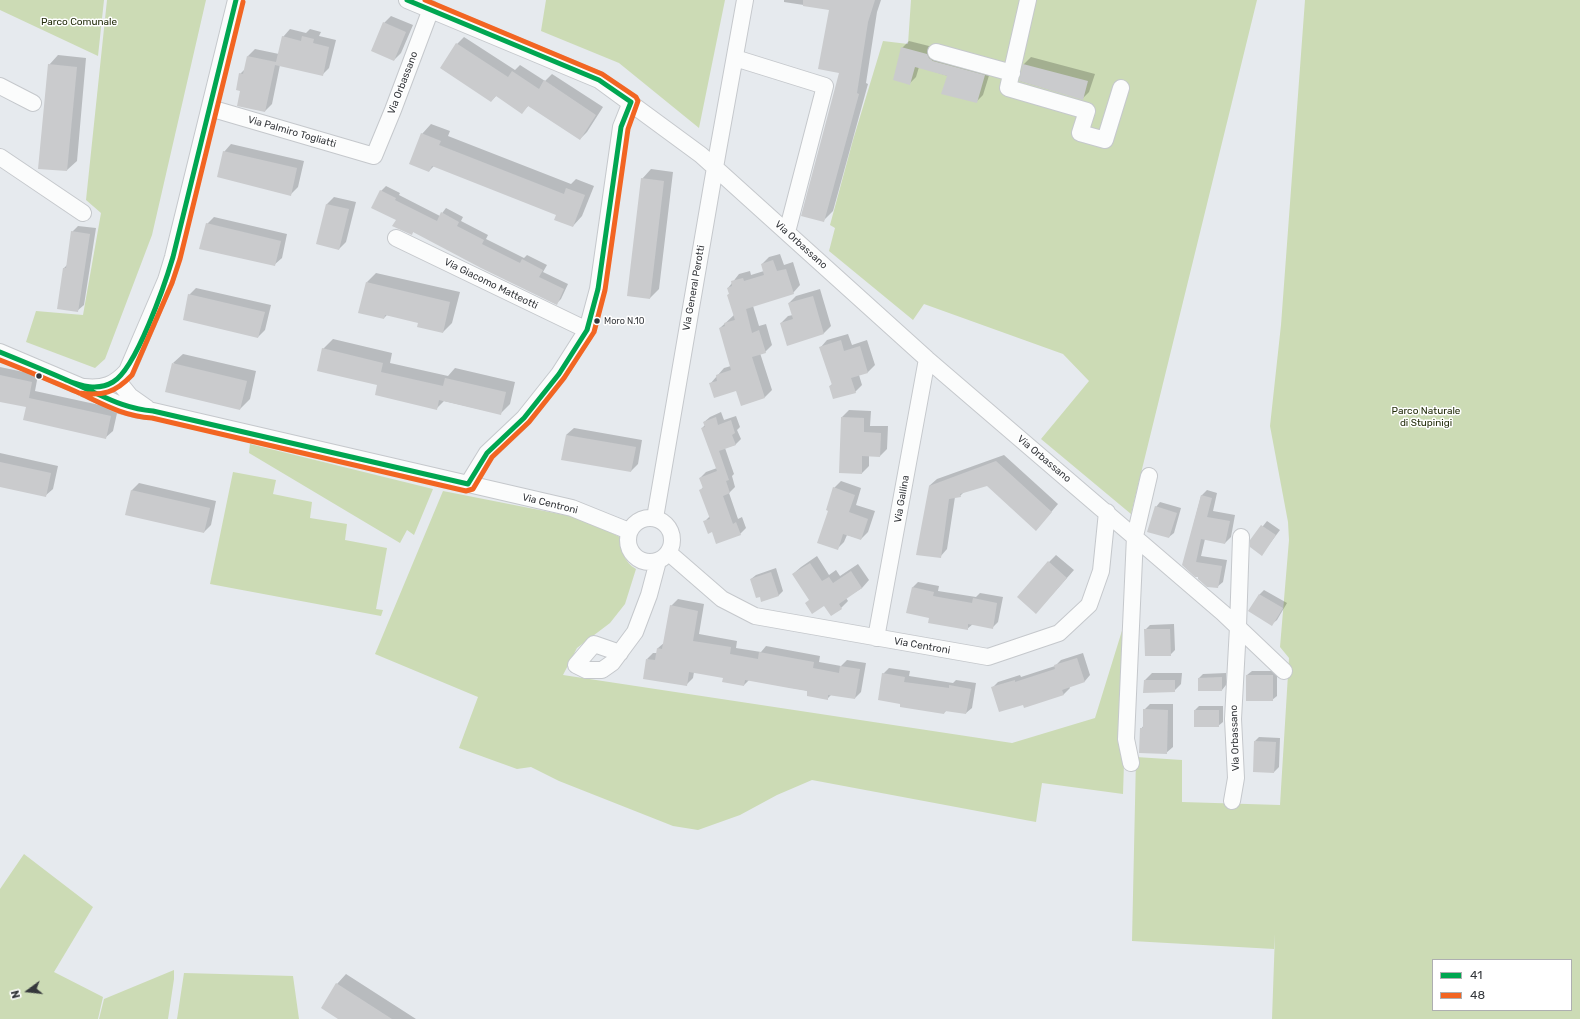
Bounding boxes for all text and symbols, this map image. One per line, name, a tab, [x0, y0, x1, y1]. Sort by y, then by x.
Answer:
park label: Parco Comunale	[41, 16, 117, 28]
street label: Via Orbassano	[385, 50, 421, 116]
street label: Via Palmiro Togliatti	[246, 114, 338, 150]
street label: Via Orbassano	[772, 218, 830, 272]
street label: Via General Perotti	[681, 244, 707, 332]
street label: Via Giacomo Matteotti	[442, 256, 540, 312]
marker: Moro N.10	[592, 316, 602, 326]
place label: Moro N.10	[604, 316, 644, 326]
unlabelled marker	[34, 371, 44, 381]
park label: Parco Naturale di Stupinigi	[1392, 405, 1460, 428]
street label: Via Orbassano	[1015, 433, 1073, 485]
street label: Via Gallina	[892, 474, 912, 524]
street label: Via Centroni	[521, 491, 579, 517]
street label: Via Centroni	[893, 635, 951, 657]
street label: Via Orbassano	[1228, 705, 1242, 771]
legend	[1432, 959, 1572, 1011]
text: 41	[1470, 968, 1482, 982]
north arrow	[8, 971, 48, 1011]
text: 48	[1470, 988, 1485, 1002]
text: N	[9, 989, 23, 1000]

